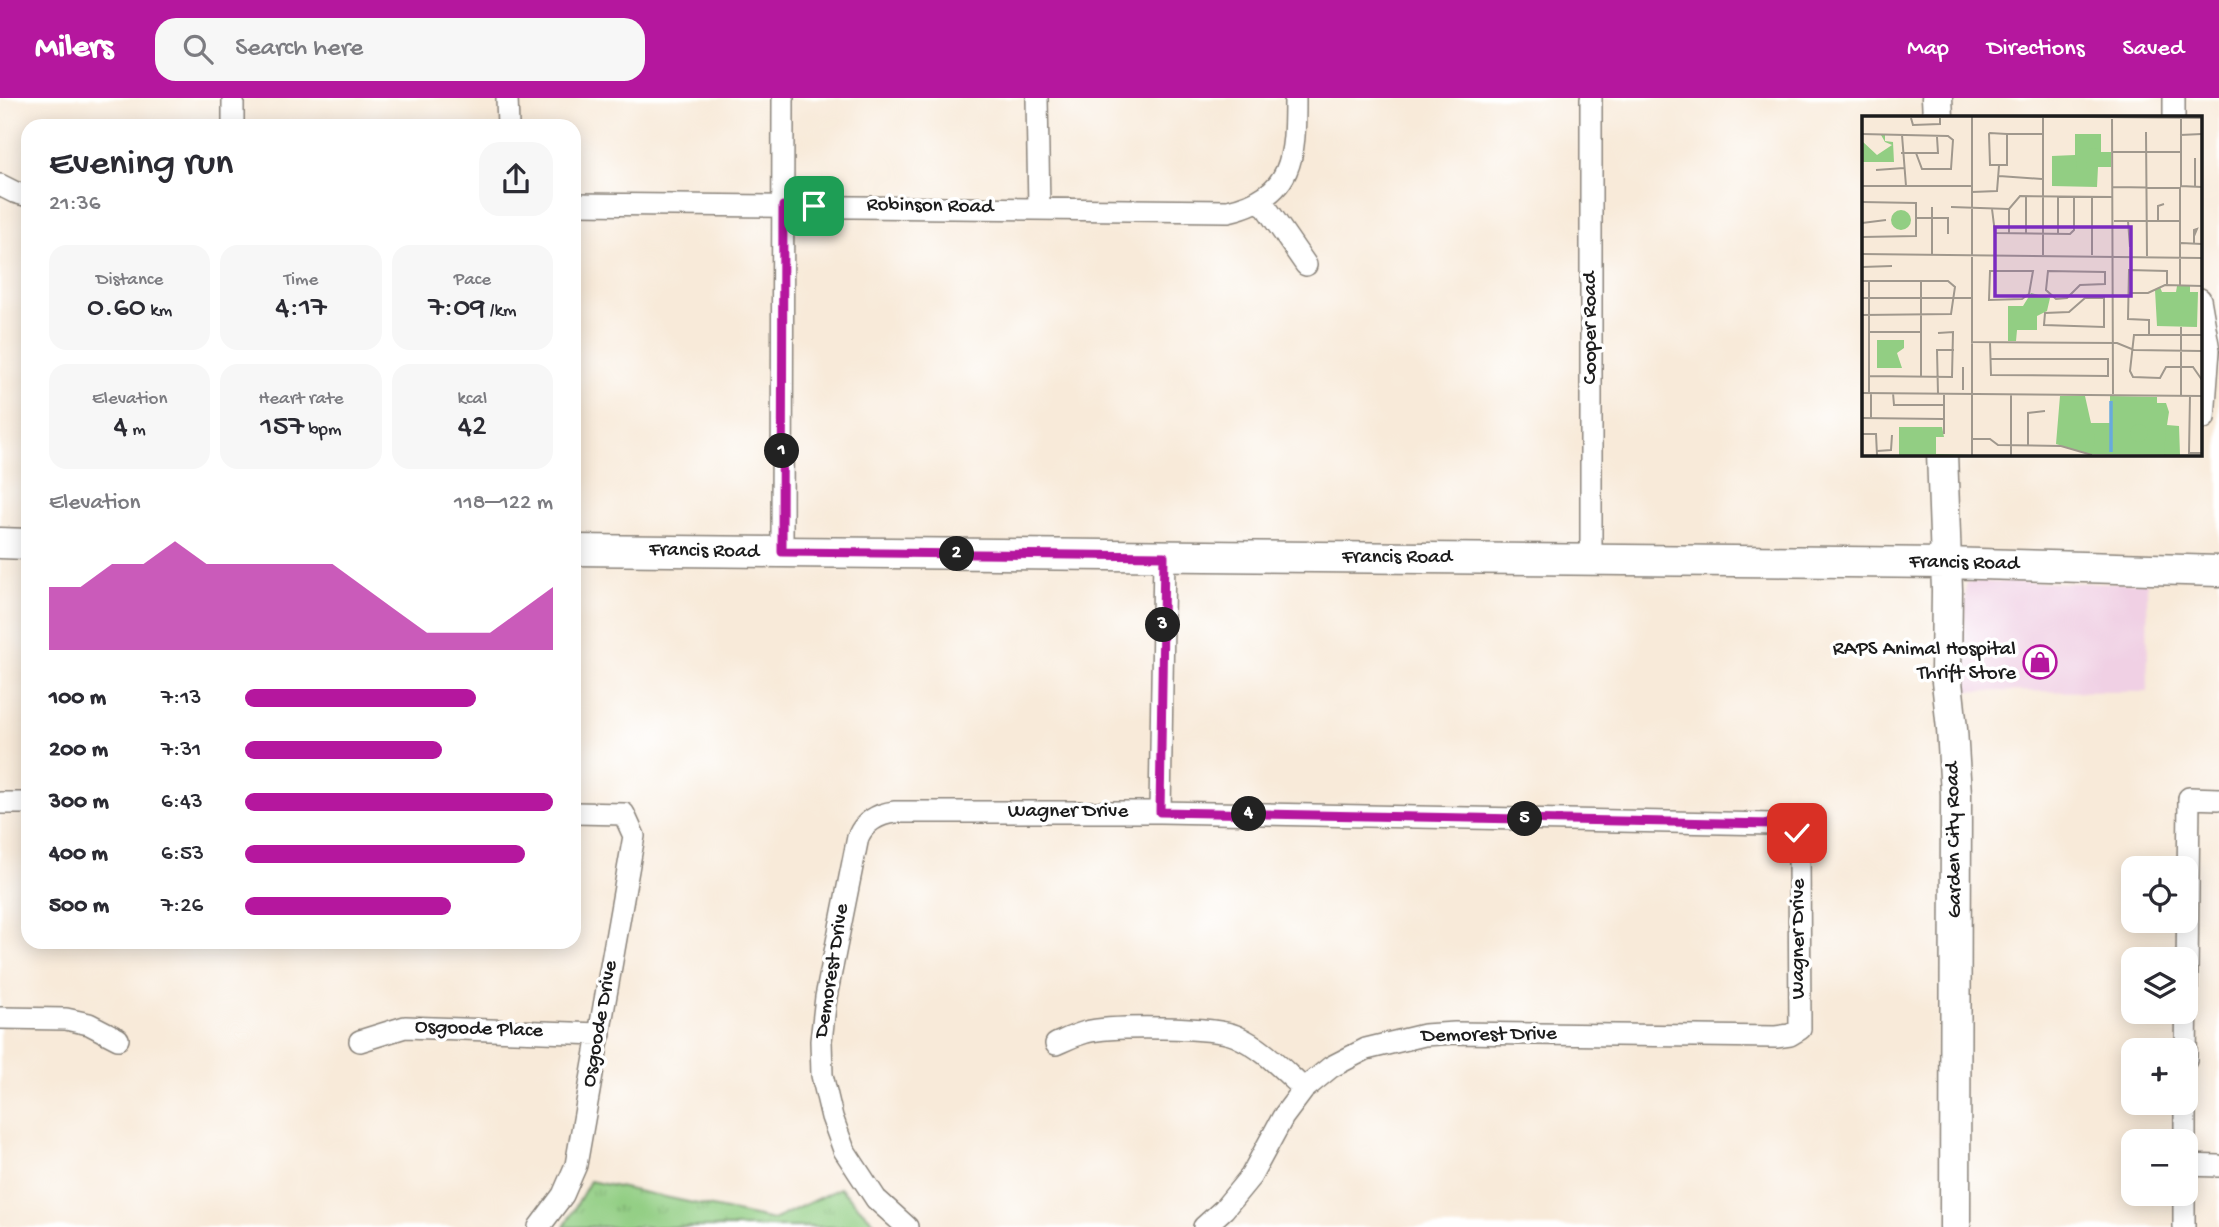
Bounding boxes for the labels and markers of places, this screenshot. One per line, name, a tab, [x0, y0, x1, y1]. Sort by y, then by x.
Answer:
pin	[784, 176, 844, 236]
pin: 1	[764, 434, 800, 468]
pin: 2	[940, 536, 974, 572]
pin: 3	[1146, 608, 1180, 642]
place label: RAPS Animal Hospital Thrift Store	[1833, 638, 2017, 687]
shop icon: RAPS Animal Hospital Thrift Store	[2021, 643, 2059, 681]
pin: 4	[1232, 796, 1266, 832]
pin: 5	[1508, 802, 1542, 836]
pin	[1767, 803, 1827, 863]

